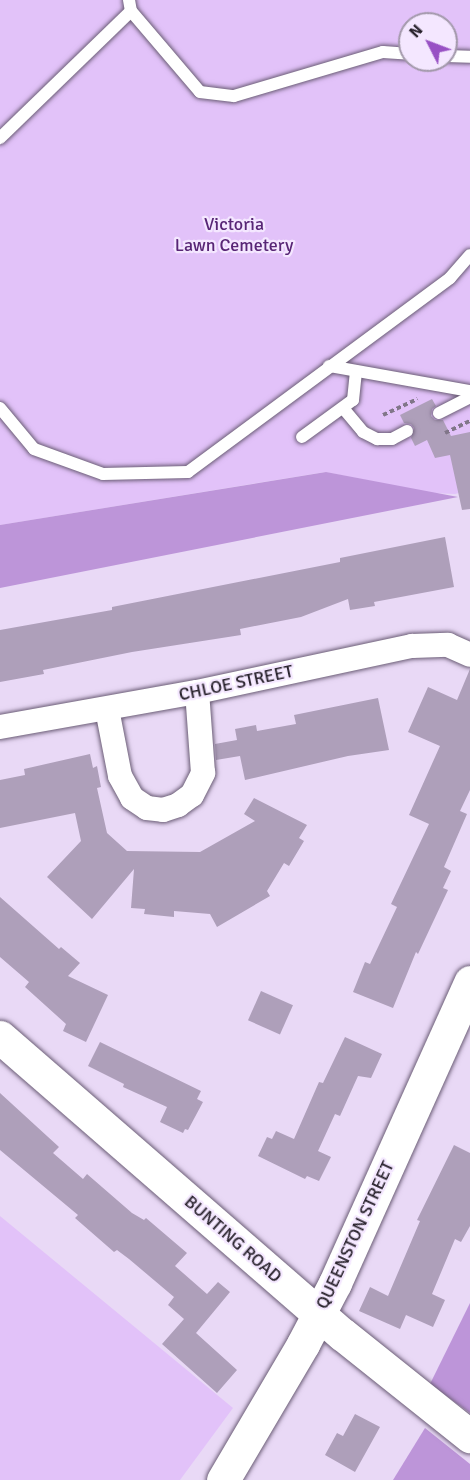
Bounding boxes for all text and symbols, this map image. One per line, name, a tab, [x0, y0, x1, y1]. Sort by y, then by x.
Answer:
north arrow	[398, 12, 458, 72]
text: N	[405, 20, 427, 42]
park label: Victoria Lawn Cemetery	[175, 214, 293, 256]
street label: CHLOE STREET	[177, 660, 295, 706]
street label: QUEENSTON STREET	[311, 1158, 399, 1312]
street label: BUNTING ROAD	[180, 1191, 286, 1287]

